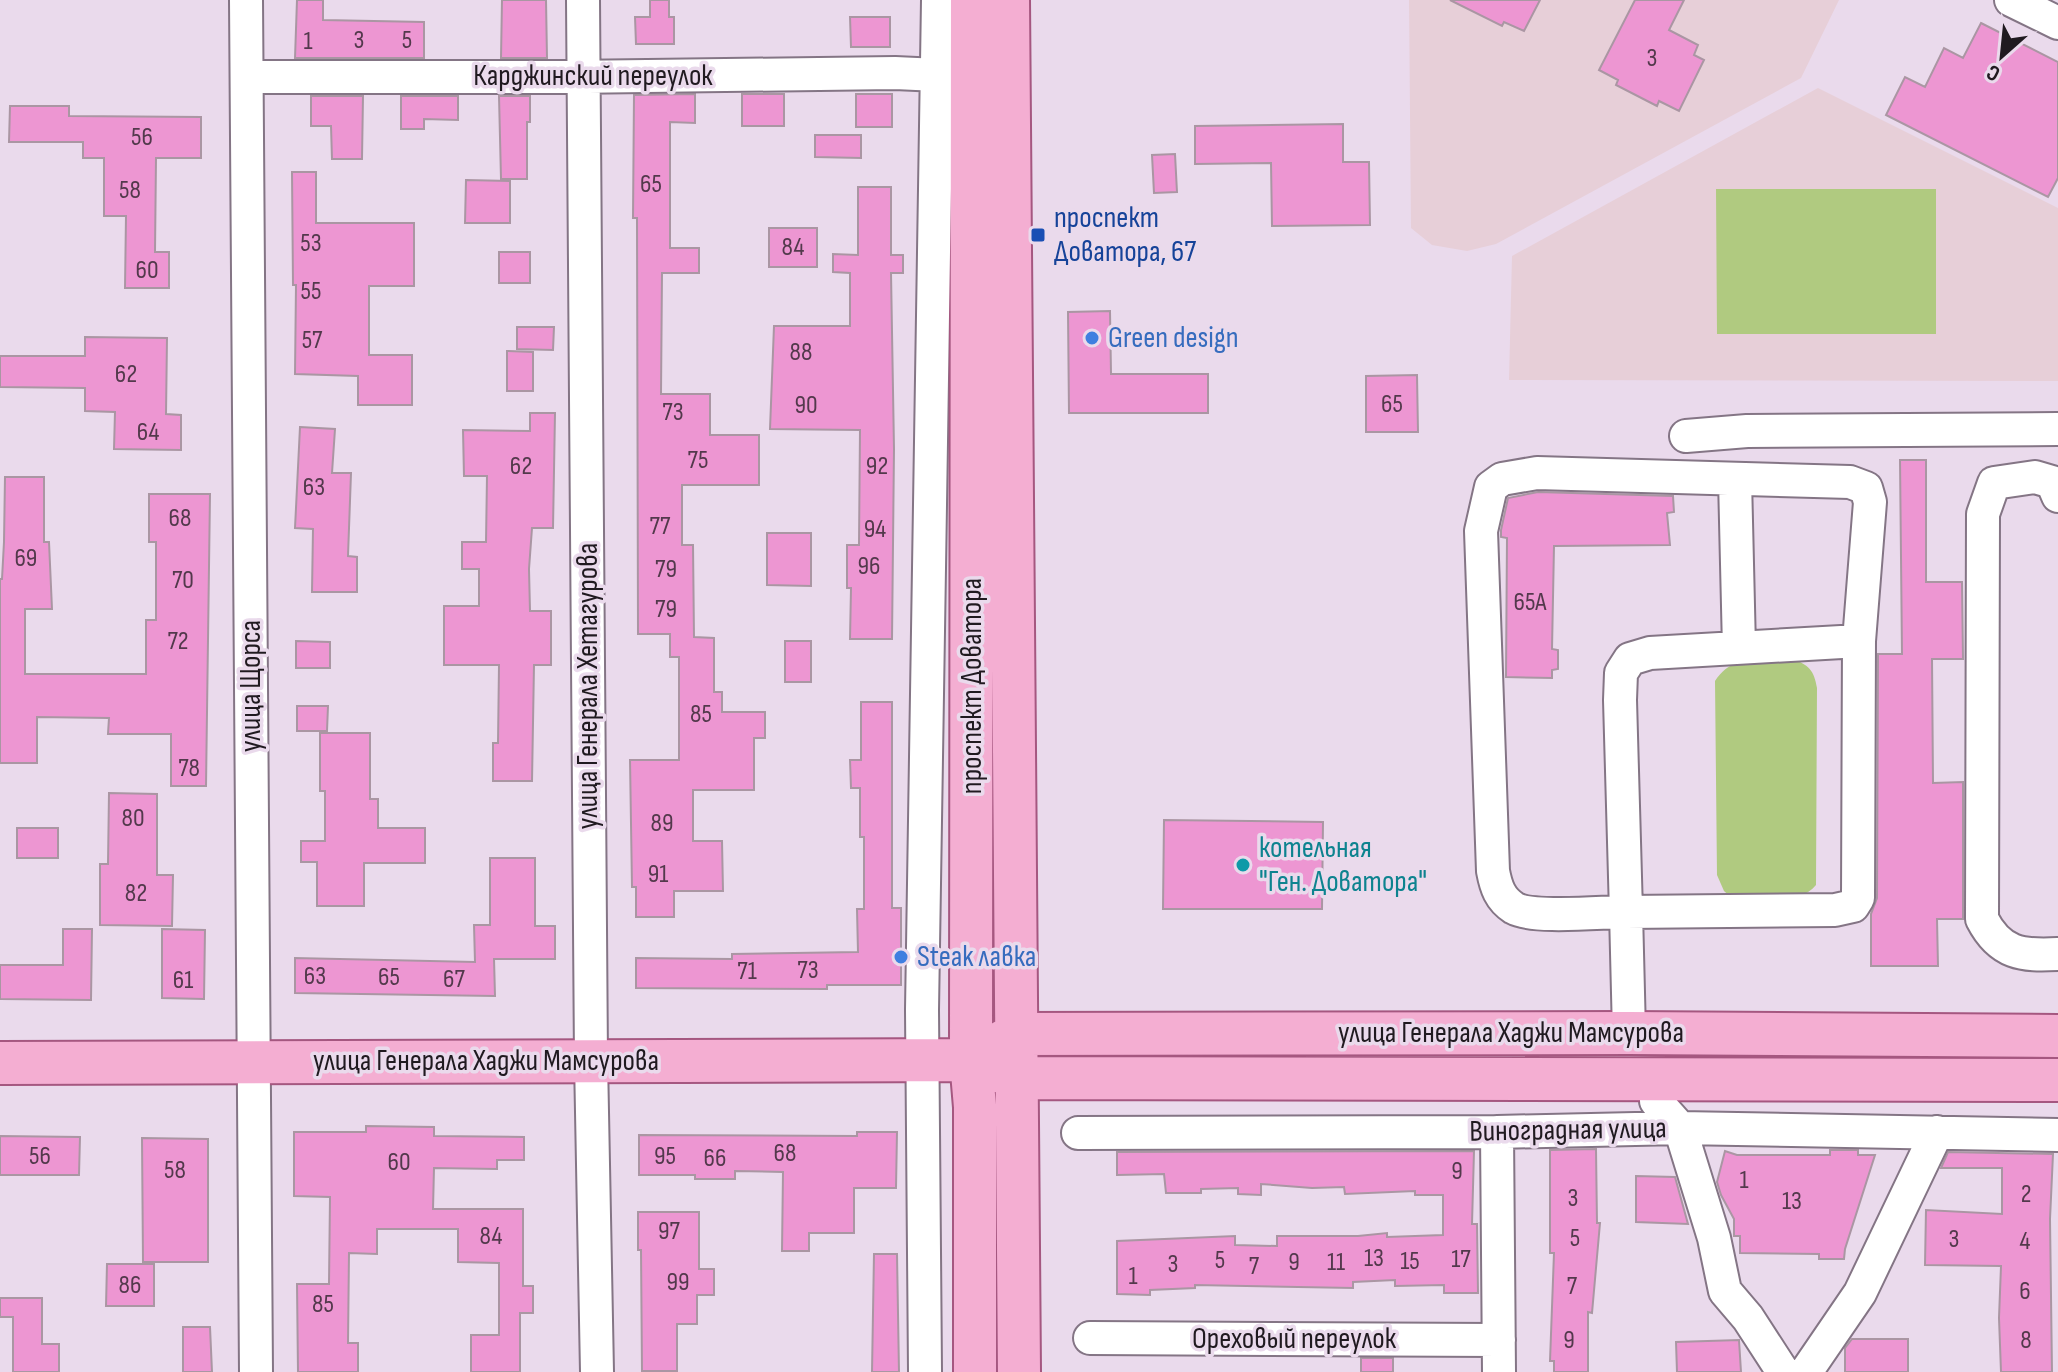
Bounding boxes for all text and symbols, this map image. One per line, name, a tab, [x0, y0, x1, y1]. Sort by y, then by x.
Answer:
north arrow	[1962, 16, 2042, 96]
house number: 3	[354, 25, 364, 56]
house number: 5	[402, 25, 412, 56]
house number: 1	[303, 26, 313, 57]
house number: 3	[1647, 43, 1657, 74]
street label: Карджинский переулок	[473, 58, 713, 94]
text: С	[1982, 58, 2005, 87]
house number: 56	[131, 122, 153, 153]
house number: 65	[640, 169, 662, 200]
house number: 58	[119, 175, 141, 206]
place label: проспект Доватора, 67	[1054, 200, 1196, 270]
marker: проспект Доватора, 67	[1029, 226, 1047, 244]
house number: 53	[300, 228, 322, 259]
house number: 84	[782, 232, 805, 263]
house number: 60	[136, 255, 158, 286]
house number: 55	[301, 276, 321, 307]
place label: Green design	[1108, 320, 1239, 356]
house number: 57	[302, 325, 323, 356]
marker: Green design	[1083, 329, 1101, 347]
house number: 88	[790, 337, 812, 368]
house number: 62	[115, 359, 137, 390]
house number: 65	[1381, 389, 1403, 420]
house number: 90	[794, 390, 818, 421]
house number: 73	[662, 397, 684, 428]
house number: 64	[137, 417, 159, 448]
house number: 75	[688, 445, 708, 476]
house number: 62	[510, 451, 532, 482]
house number: 92	[866, 451, 888, 482]
house number: 63	[303, 472, 325, 503]
house number: 68	[169, 503, 191, 534]
house number: 77	[650, 511, 671, 542]
house number: 94	[864, 514, 886, 545]
house number: 69	[15, 543, 37, 574]
street label: улица Генерала Хетагурова	[570, 543, 606, 829]
house number: 96	[858, 551, 880, 582]
house number: 79	[655, 554, 677, 585]
house number: 70	[172, 565, 194, 596]
street label: проспект Доватора	[954, 578, 990, 794]
house number: 65А	[1514, 587, 1547, 618]
house number: 79	[655, 594, 677, 625]
street label: улица Щорса	[233, 620, 269, 752]
house number: 72	[167, 626, 189, 657]
house number: 85	[690, 699, 712, 730]
house number: 78	[178, 753, 200, 784]
house number: 80	[122, 803, 144, 834]
house number: 89	[651, 808, 673, 839]
place label: котельная "Ген. Доватора"	[1259, 830, 1427, 900]
marker: котельная "Ген. Доватора"	[1234, 856, 1252, 874]
house number: 91	[648, 859, 668, 890]
house number: 82	[125, 878, 147, 909]
place label: Steak лавка	[917, 939, 1036, 975]
marker: Steak лавка	[892, 948, 910, 966]
house number: 73	[797, 955, 819, 986]
house number: 71	[737, 956, 757, 987]
house number: 63	[304, 961, 326, 992]
house number: 65	[378, 962, 400, 993]
house number: 67	[443, 964, 465, 995]
house number: 61	[173, 965, 193, 996]
street label: улица Генерала Хаджи Мамсурова	[1338, 1015, 1684, 1051]
street label: улица Генерала Хаджи Мамсурова	[313, 1043, 659, 1079]
street label: Виноградная улица	[1469, 1110, 1667, 1150]
house number: 68	[774, 1138, 796, 1169]
house number: 56	[29, 1141, 51, 1172]
house number: 95	[654, 1141, 676, 1172]
house number: 66	[704, 1143, 726, 1174]
house number: 60	[388, 1147, 410, 1178]
house number: 58	[164, 1155, 186, 1186]
house number: 9	[1451, 1156, 1463, 1187]
house number: 1	[1739, 1165, 1749, 1196]
house number: 2	[2021, 1179, 2031, 1210]
house number: 3	[1568, 1183, 1578, 1214]
house number: 13	[1782, 1186, 1802, 1217]
house number: 97	[658, 1216, 681, 1247]
house number: 84	[480, 1221, 503, 1252]
house number: 5	[1570, 1223, 1580, 1254]
house number: 3	[1949, 1224, 1959, 1255]
house number: 4	[2020, 1226, 2031, 1257]
house number: 13	[1364, 1243, 1384, 1274]
house number: 17	[1451, 1244, 1471, 1275]
house number: 5	[1215, 1245, 1225, 1276]
house number: 15	[1400, 1246, 1420, 1277]
house number: 9	[1288, 1247, 1300, 1278]
house number: 11	[1327, 1247, 1345, 1278]
house number: 3	[1168, 1249, 1178, 1280]
house number: 7	[1249, 1251, 1260, 1282]
house number: 1	[1128, 1261, 1138, 1292]
house number: 99	[666, 1267, 690, 1298]
house number: 86	[119, 1270, 141, 1301]
house number: 7	[1567, 1271, 1578, 1302]
house number: 6	[2019, 1276, 2031, 1307]
house number: 85	[312, 1289, 334, 1320]
street label: Ореховый переулок	[1192, 1321, 1397, 1357]
house number: 9	[1563, 1325, 1575, 1356]
house number: 8	[2020, 1325, 2032, 1356]

